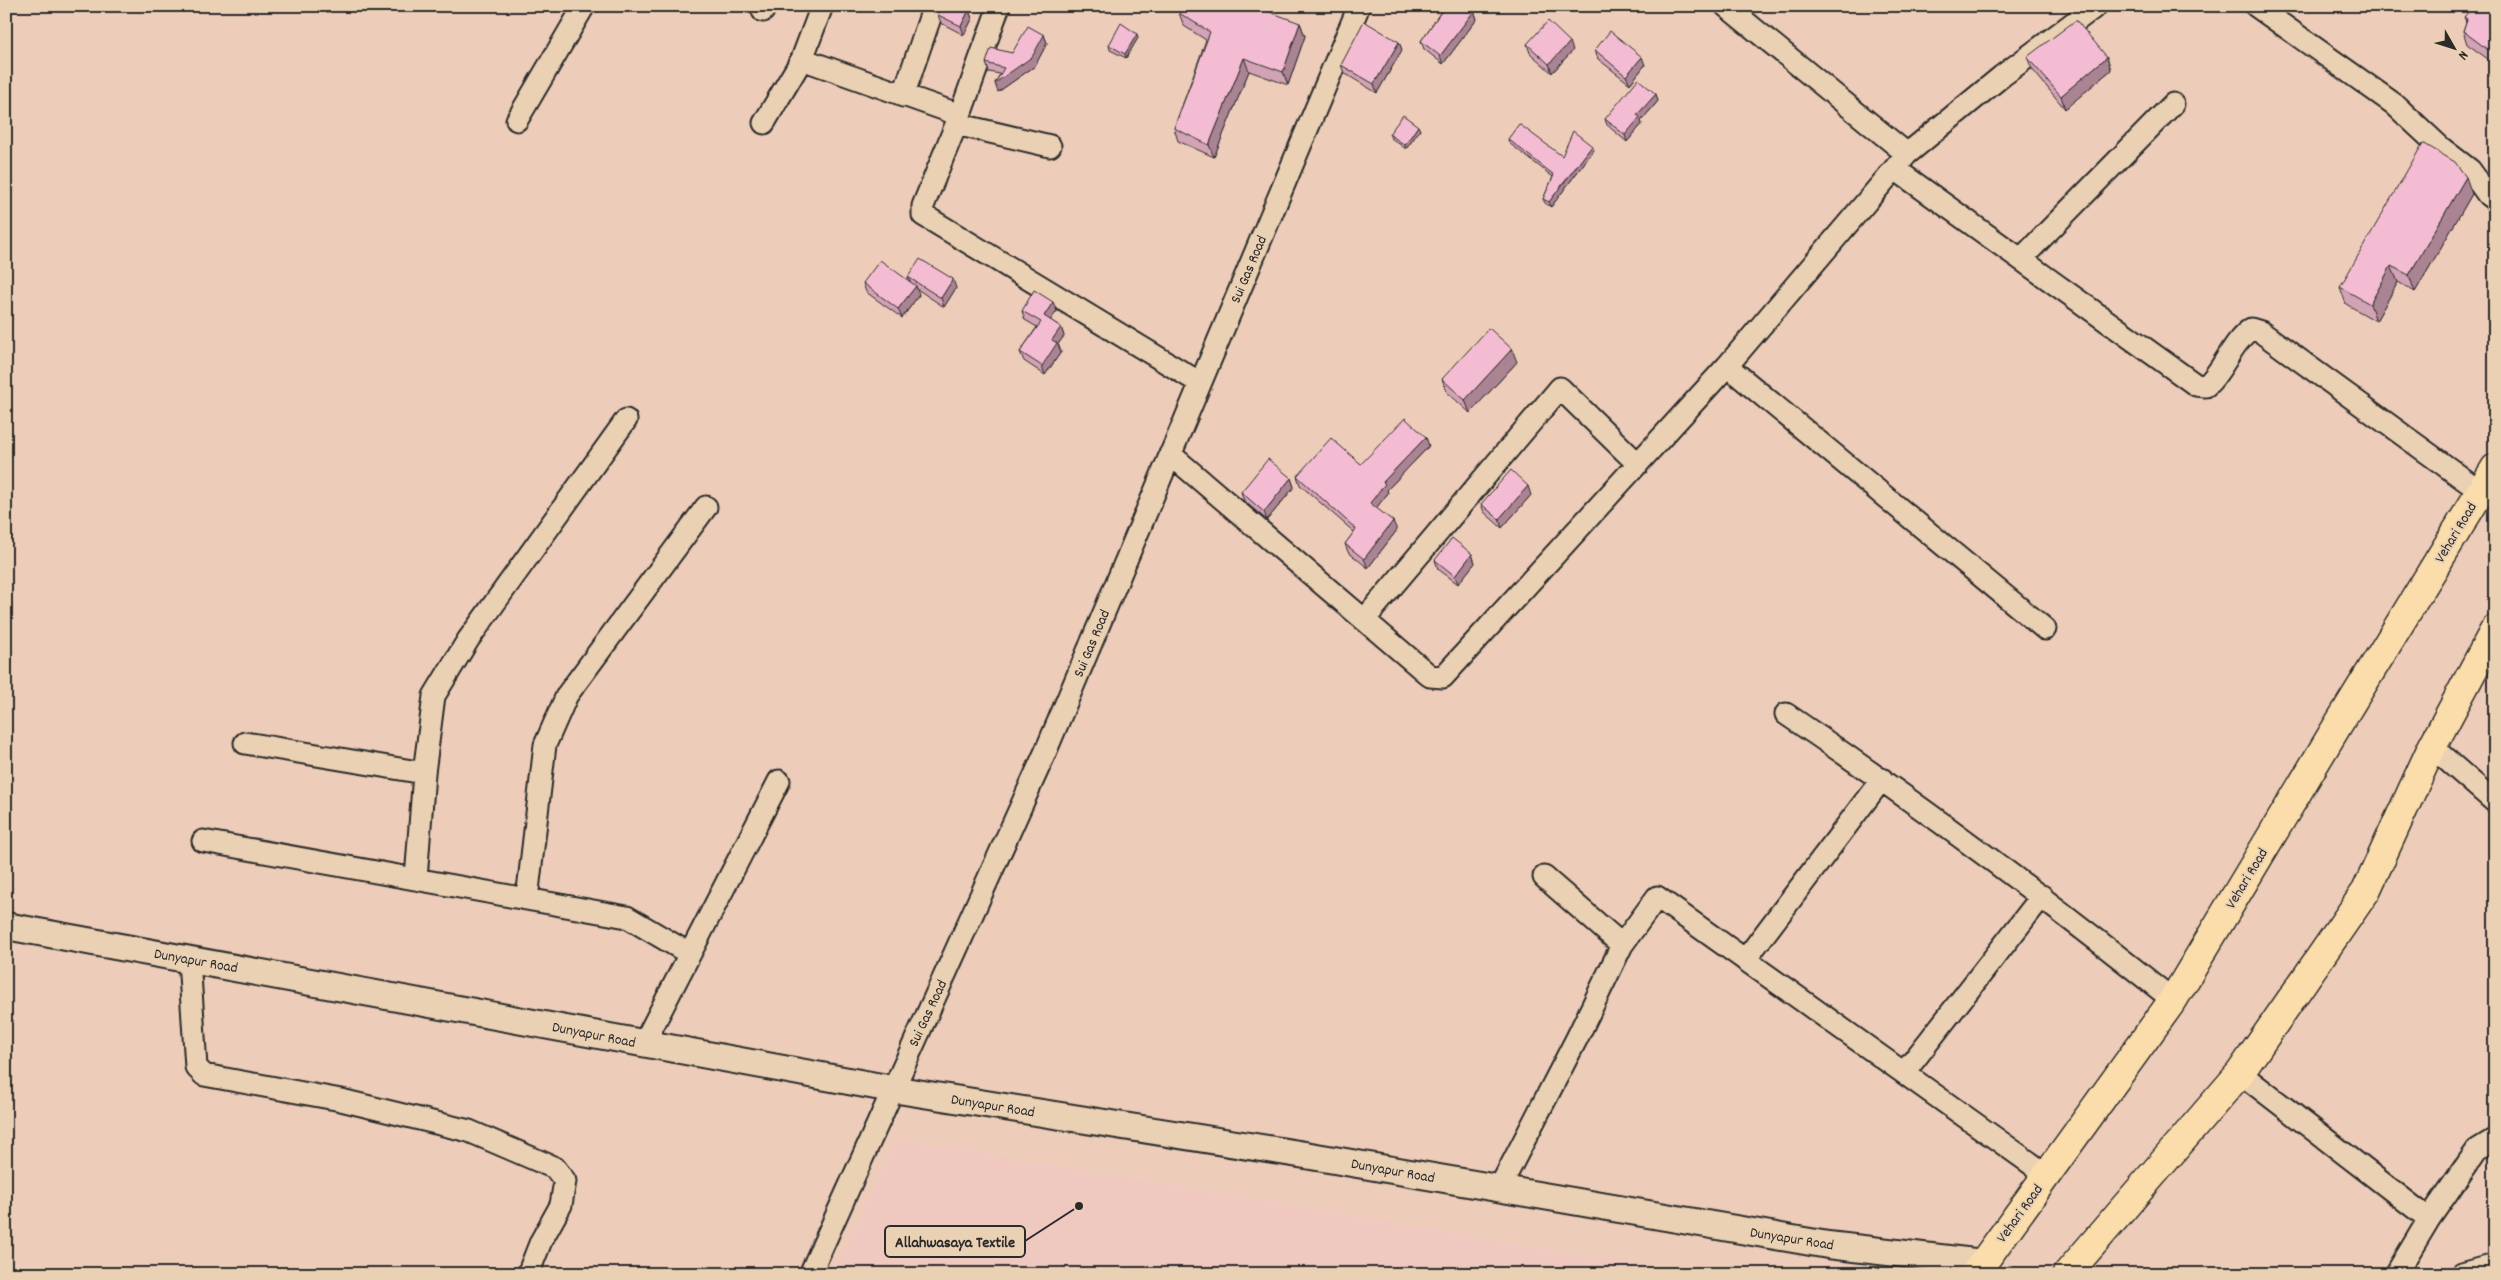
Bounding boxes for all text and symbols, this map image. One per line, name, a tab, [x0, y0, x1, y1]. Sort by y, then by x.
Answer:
north arrow	[2428, 22, 2478, 72]
text: N	[2453, 46, 2472, 64]
street label: Sui Gas Road	[1226, 232, 1274, 307]
street label: Vehari Road	[2430, 498, 2484, 568]
street label: Sui Gas Road	[1069, 606, 1117, 681]
street label: Vehari Road	[2221, 844, 2275, 914]
street label: Dunyapur Road	[152, 944, 239, 980]
street label: Sui Gas Road	[904, 977, 954, 1051]
street label: Dunyapur Road	[550, 1017, 637, 1055]
street label: Dunyapur Road	[949, 1089, 1036, 1124]
street label: Dunyapur Road	[1349, 1154, 1436, 1190]
street label: Vehari Road	[1992, 1180, 2049, 1248]
street label: Dunyapur Road	[1748, 1222, 1835, 1257]
callout: Allahwasaya Textile	[885, 1226, 1025, 1257]
text: Allahwasaya Textile	[895, 1232, 1015, 1255]

